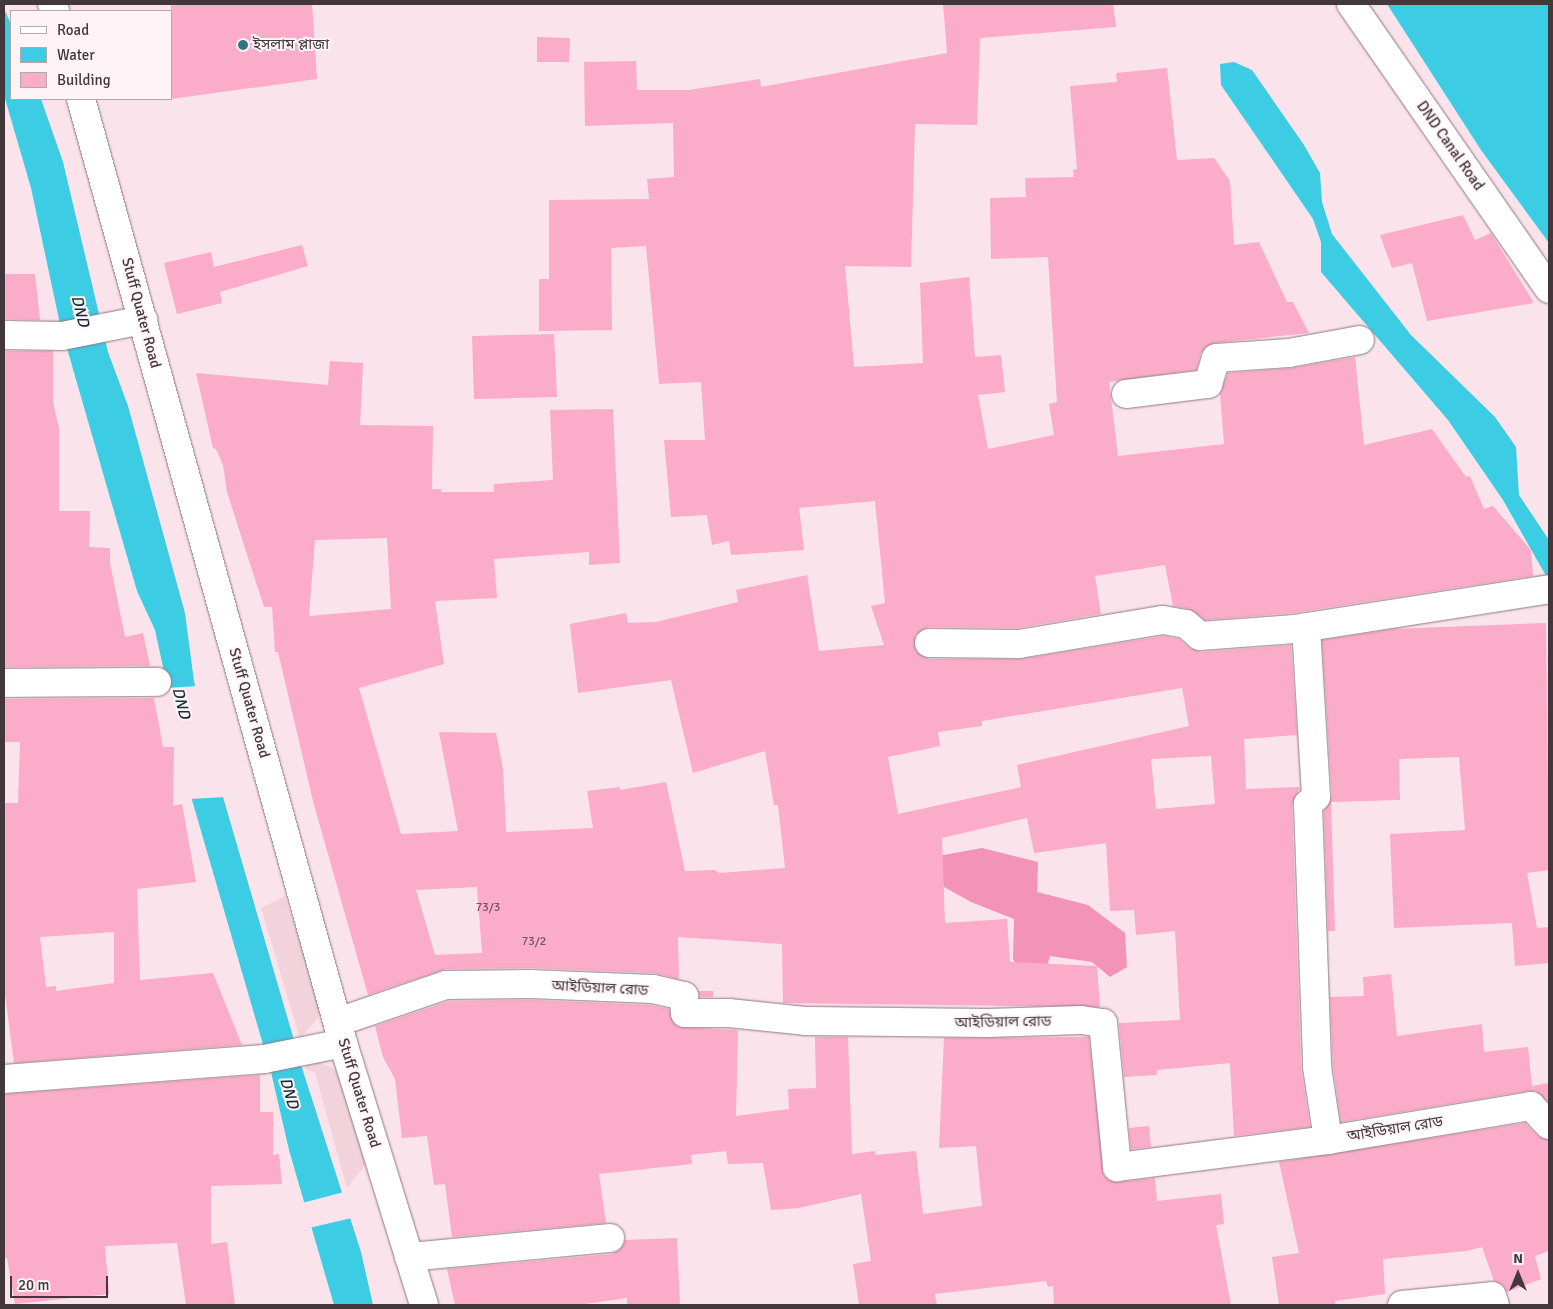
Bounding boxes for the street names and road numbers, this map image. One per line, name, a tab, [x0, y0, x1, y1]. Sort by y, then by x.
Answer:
street label: DND Canal Road	[1412, 98, 1488, 194]
street label: Stuff Quater Road	[118, 256, 164, 370]
street label: Stuff Quater Road	[225, 646, 273, 760]
street label: আইডিয়াল রোড	[551, 976, 649, 1000]
street label: আইডিয়াল রোড	[954, 1012, 1052, 1032]
street label: Stuff Quater Road	[334, 1036, 384, 1150]
street label: আইডিয়াল রোড	[1346, 1113, 1444, 1145]

